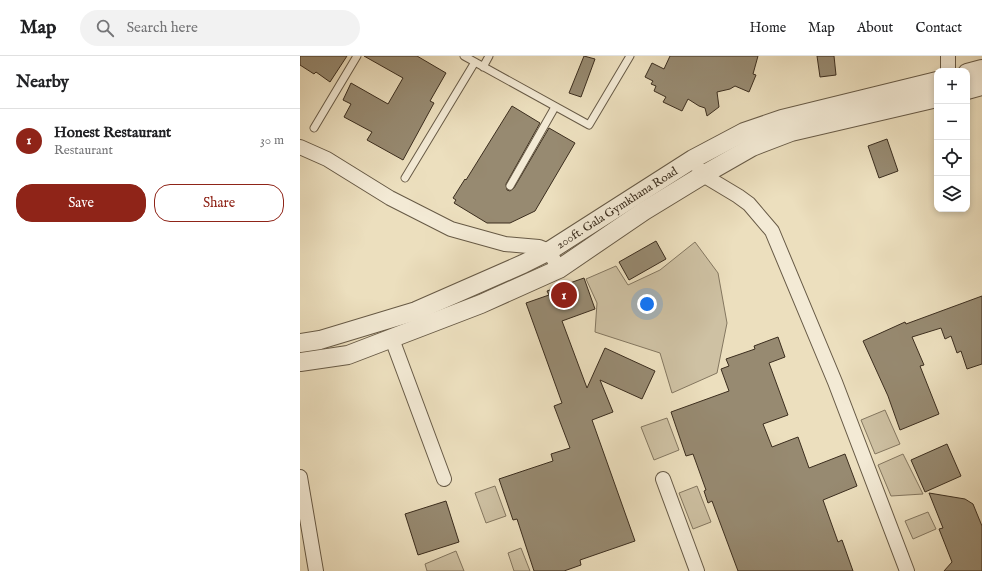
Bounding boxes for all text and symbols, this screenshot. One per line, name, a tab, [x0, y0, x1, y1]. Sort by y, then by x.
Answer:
search box	[80, 10, 360, 46]
text: Map	[20, 16, 56, 40]
icon: search	[94, 17, 116, 39]
text: Search here	[126, 18, 198, 37]
text: Home	[750, 19, 786, 37]
text: Map	[808, 19, 835, 37]
text: About	[857, 19, 893, 37]
text: Contact	[915, 19, 962, 37]
map controls	[934, 68, 970, 212]
button: +	[934, 68, 970, 104]
text: Nearby	[16, 72, 69, 93]
button: −	[934, 104, 970, 140]
text: Honest Restaurant	[54, 123, 171, 142]
text: 1	[27, 132, 31, 149]
text: 30 m	[260, 132, 284, 149]
button: locate	[934, 140, 970, 176]
text: Restaurant	[54, 142, 113, 159]
street label: 200ft. Gala Gymkhana Road	[553, 163, 681, 252]
button: layers	[934, 176, 970, 212]
button: Save	[16, 184, 146, 222]
button: Share	[154, 184, 284, 222]
pin: 1	[551, 280, 577, 310]
your location	[637, 294, 657, 314]

